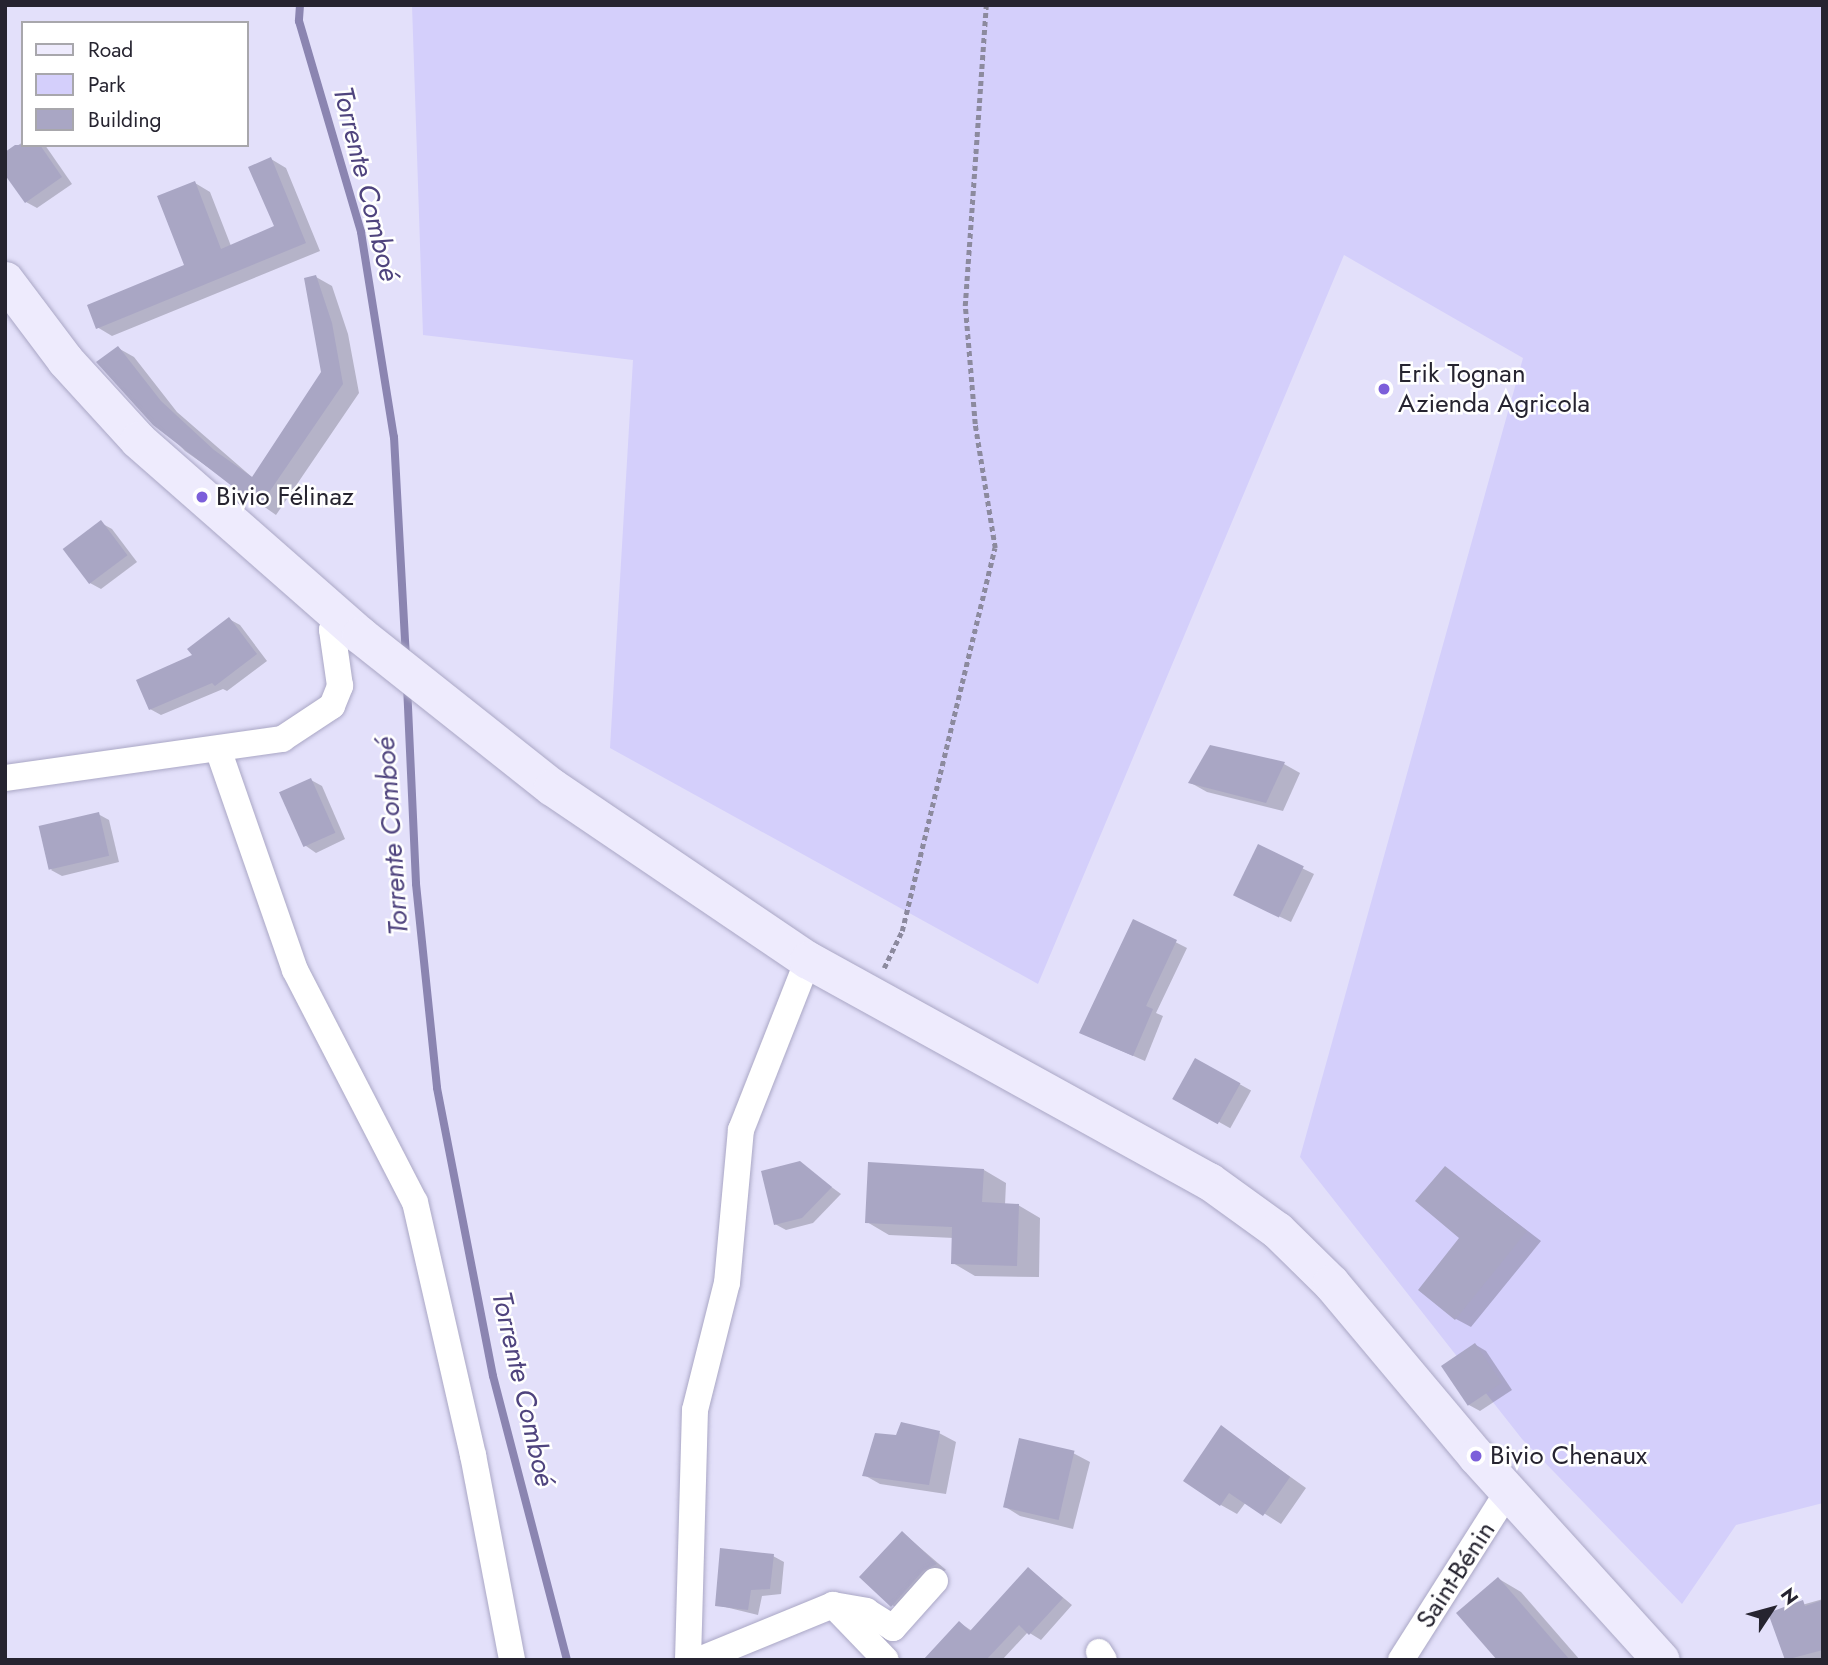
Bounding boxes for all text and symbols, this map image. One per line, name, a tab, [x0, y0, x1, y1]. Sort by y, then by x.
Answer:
legend	[21, 21, 248, 147]
text: Road	[88, 35, 133, 65]
text: Park	[88, 70, 125, 100]
water label: Torrente Comboé	[326, 83, 406, 285]
text: Building	[88, 105, 161, 135]
place label: Erik Tognan Azienda Agricola	[1398, 358, 1590, 420]
marker: Erik Tognan Azienda Agricola	[1376, 381, 1392, 397]
place label: Bivio Félinaz	[216, 481, 354, 513]
marker: Bivio Félinaz	[194, 489, 210, 505]
water label: Torrente Comboé	[368, 736, 416, 936]
water label: Torrente Comboé	[484, 1288, 562, 1490]
place label: Bivio Chenaux	[1490, 1440, 1647, 1472]
marker: Bivio Chenaux	[1468, 1448, 1484, 1464]
street label: Saint-Bénin	[1410, 1516, 1502, 1634]
north arrow	[1737, 1574, 1807, 1644]
text: N	[1774, 1582, 1805, 1610]

